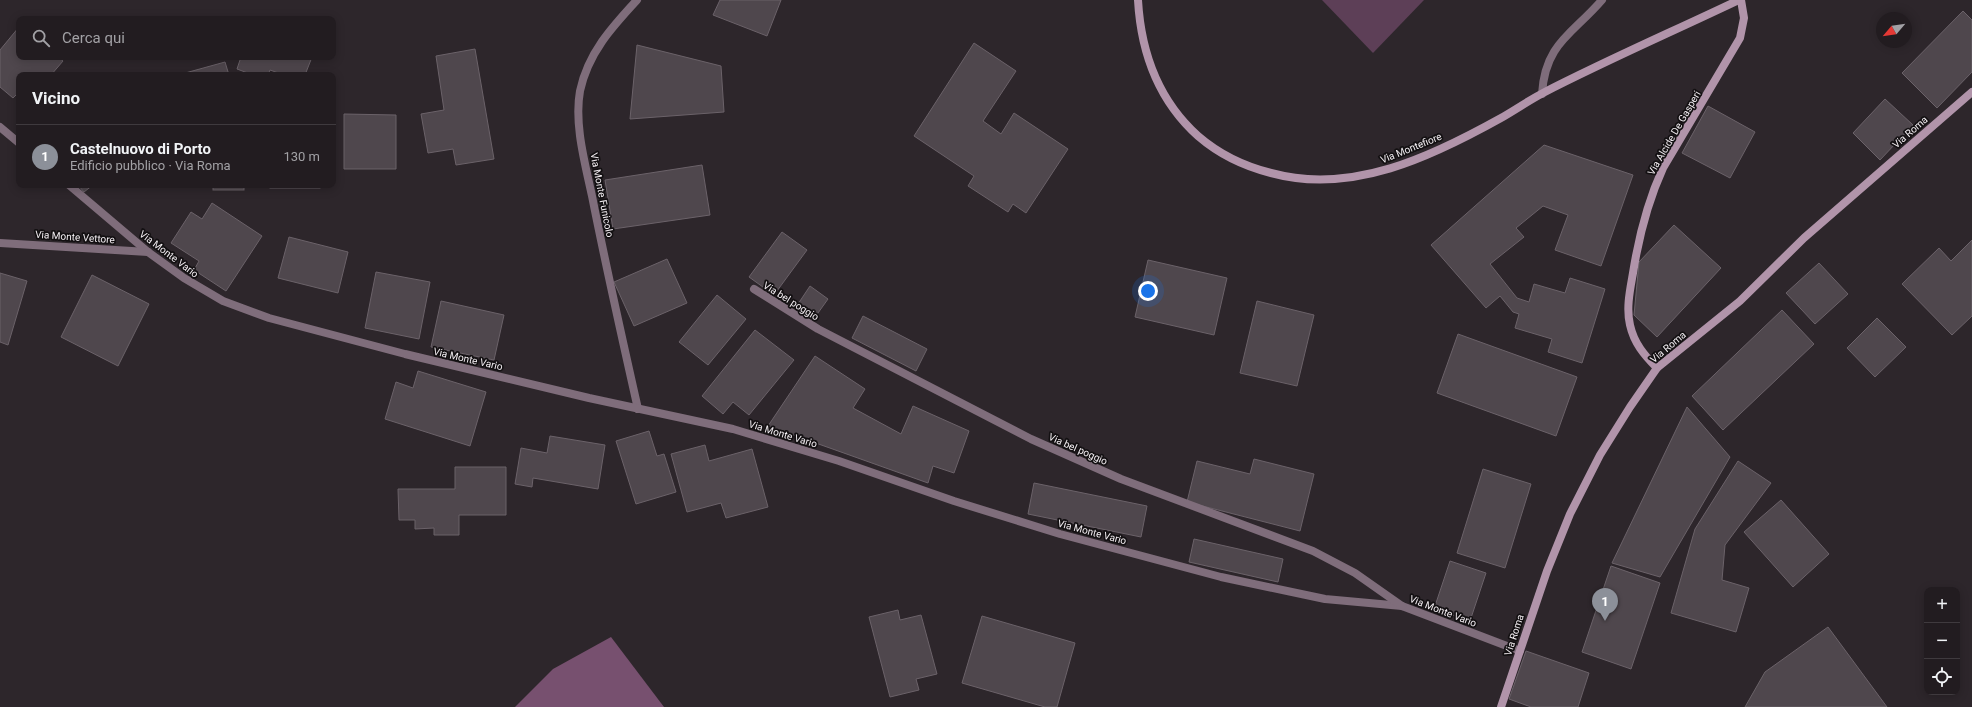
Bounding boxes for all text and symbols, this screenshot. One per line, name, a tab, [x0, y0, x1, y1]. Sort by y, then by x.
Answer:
north arrow	[1876, 12, 1912, 48]
search box	[16, 16, 336, 60]
icon: search	[30, 27, 52, 49]
text: Cerca qui	[62, 29, 125, 47]
text: Vicino	[32, 88, 80, 108]
street label: Via Alcide De Gasperi	[1645, 89, 1703, 177]
street label: Via Roma	[1890, 114, 1930, 150]
street label: Via Montefiore	[1379, 131, 1443, 165]
text: Castelnuovo di Porto	[70, 140, 211, 158]
text: 1	[41, 149, 49, 164]
text: 130 m	[283, 149, 320, 164]
street label: Via Monte Funicolo	[588, 152, 616, 238]
text: Edificio pubblico · Via Roma	[70, 158, 231, 173]
street label: Via Monte Vario	[137, 228, 201, 280]
street label: Via Monte Vettore	[35, 229, 115, 245]
street label: Via bel poggio	[761, 280, 821, 323]
your location	[1138, 281, 1158, 301]
street label: Via Roma	[1648, 329, 1688, 365]
street label: Via Monte Vario	[432, 346, 504, 372]
street label: Via Monte Vario	[748, 418, 819, 450]
street label: Via bel poggio	[1047, 431, 1109, 467]
street label: Via Monte Vario	[1056, 518, 1128, 547]
map controls	[1924, 587, 1960, 695]
button: +	[1924, 587, 1960, 623]
pin: 1	[1592, 588, 1618, 621]
street label: Via Monte Vario	[1408, 593, 1478, 629]
street label: Via Roma	[1502, 613, 1526, 657]
button: −	[1924, 623, 1960, 659]
button: locate	[1924, 659, 1960, 695]

